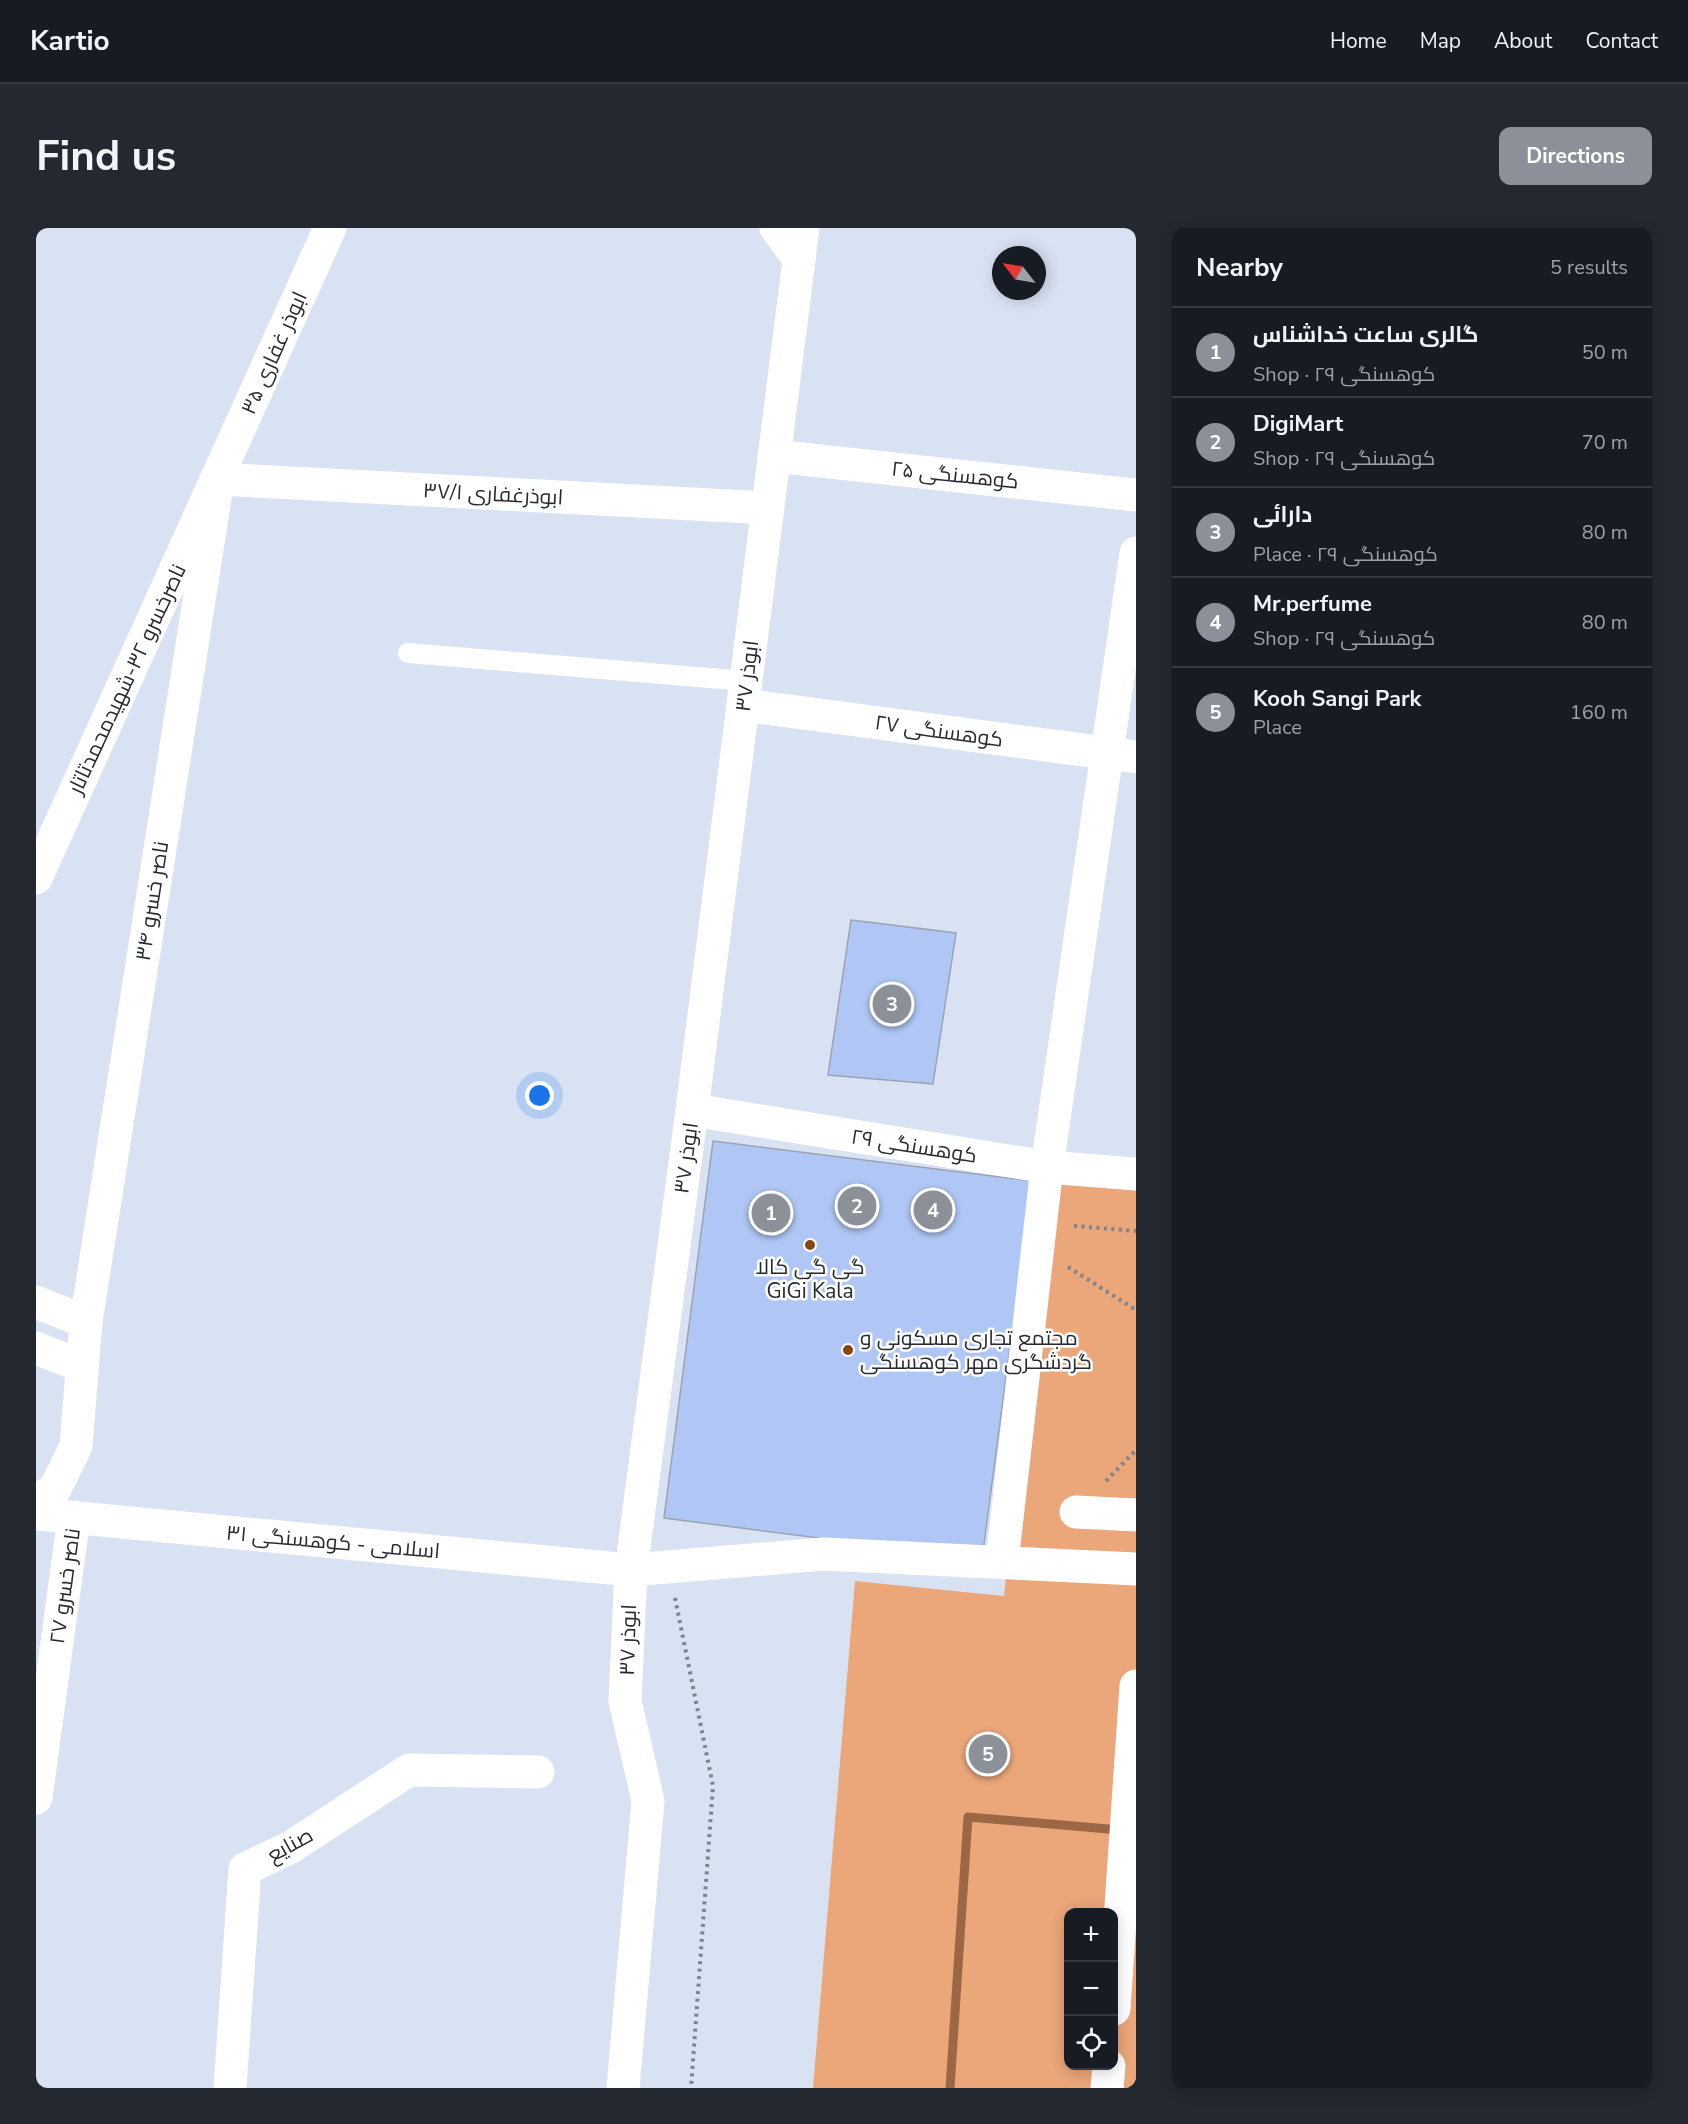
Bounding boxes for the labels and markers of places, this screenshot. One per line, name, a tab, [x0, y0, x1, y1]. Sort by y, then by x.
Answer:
pin: 3	[872, 982, 912, 1026]
pin: 2	[838, 1184, 876, 1228]
pin: 4	[914, 1188, 952, 1232]
pin: 1	[752, 1190, 790, 1236]
marker: گی گی کالا GiGi Kala	[803, 1238, 817, 1252]
place label: گی گی کالا GiGi Kala	[755, 1253, 865, 1305]
place label: مجتمع تجاری مسکونی و گردشگری مهر کوهسنگی	[860, 1324, 1092, 1376]
marker: مجتمع تجاری مسکونی و گردشگری مهر کوهسنگی	[841, 1343, 855, 1357]
pin: 5	[968, 1732, 1008, 1777]

